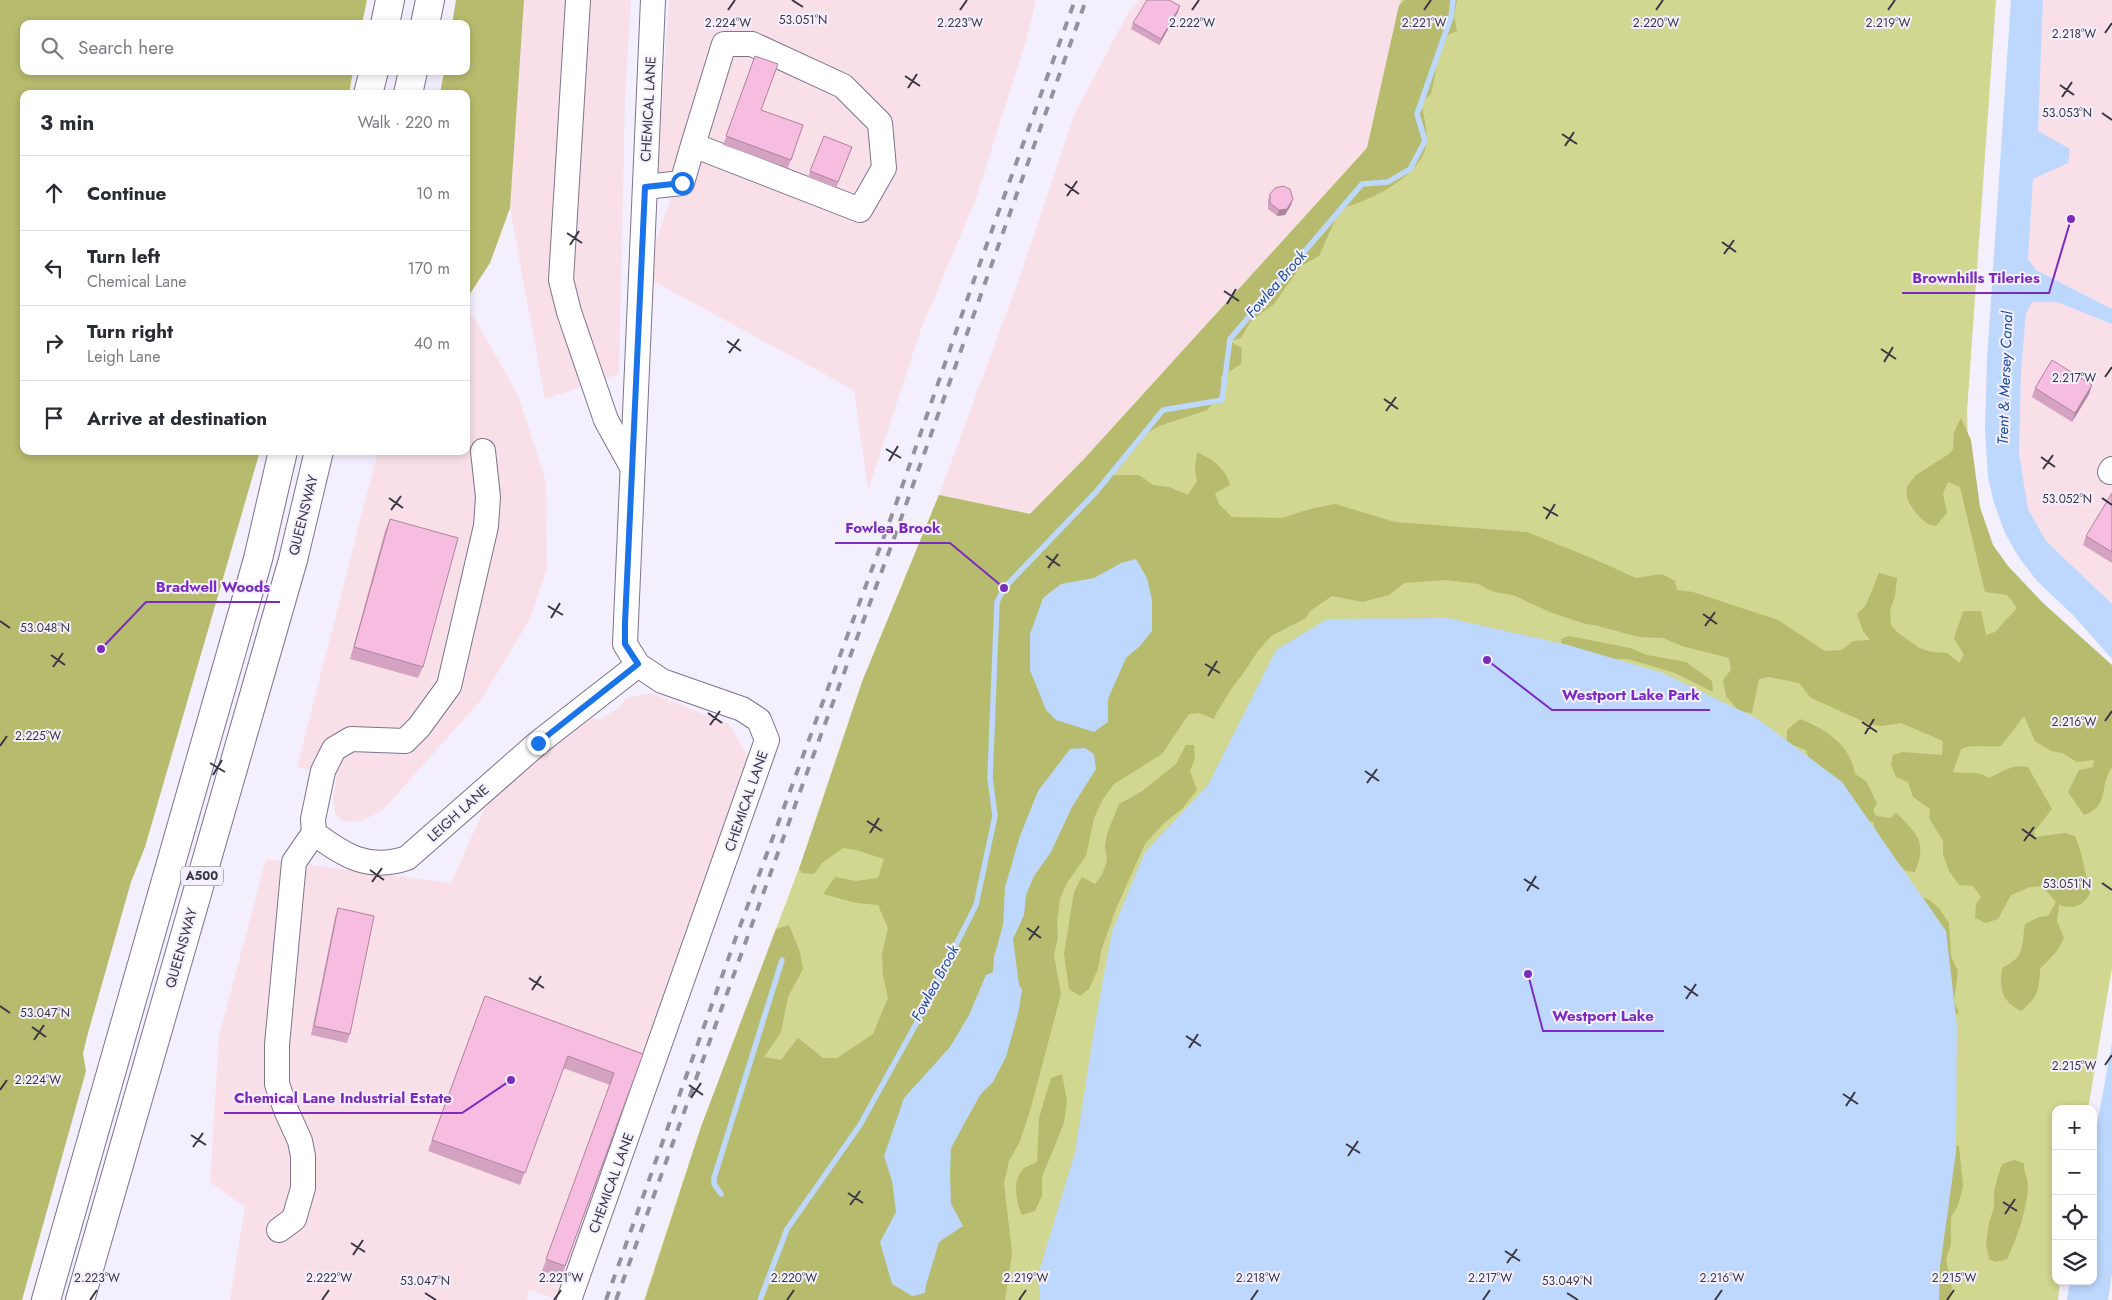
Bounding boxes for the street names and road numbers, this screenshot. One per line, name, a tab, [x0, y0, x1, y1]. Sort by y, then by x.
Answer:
street label: CHEMICAL LANE	[635, 56, 661, 162]
street label: QUEENSWAY	[283, 473, 323, 557]
street label: CHEMICAL LANE	[719, 748, 773, 854]
street label: LEIGH LANE	[423, 780, 493, 846]
road number: A500	[181, 866, 223, 886]
street label: QUEENSWAY	[160, 906, 202, 990]
street label: CHEMICAL LANE	[584, 1130, 638, 1236]

